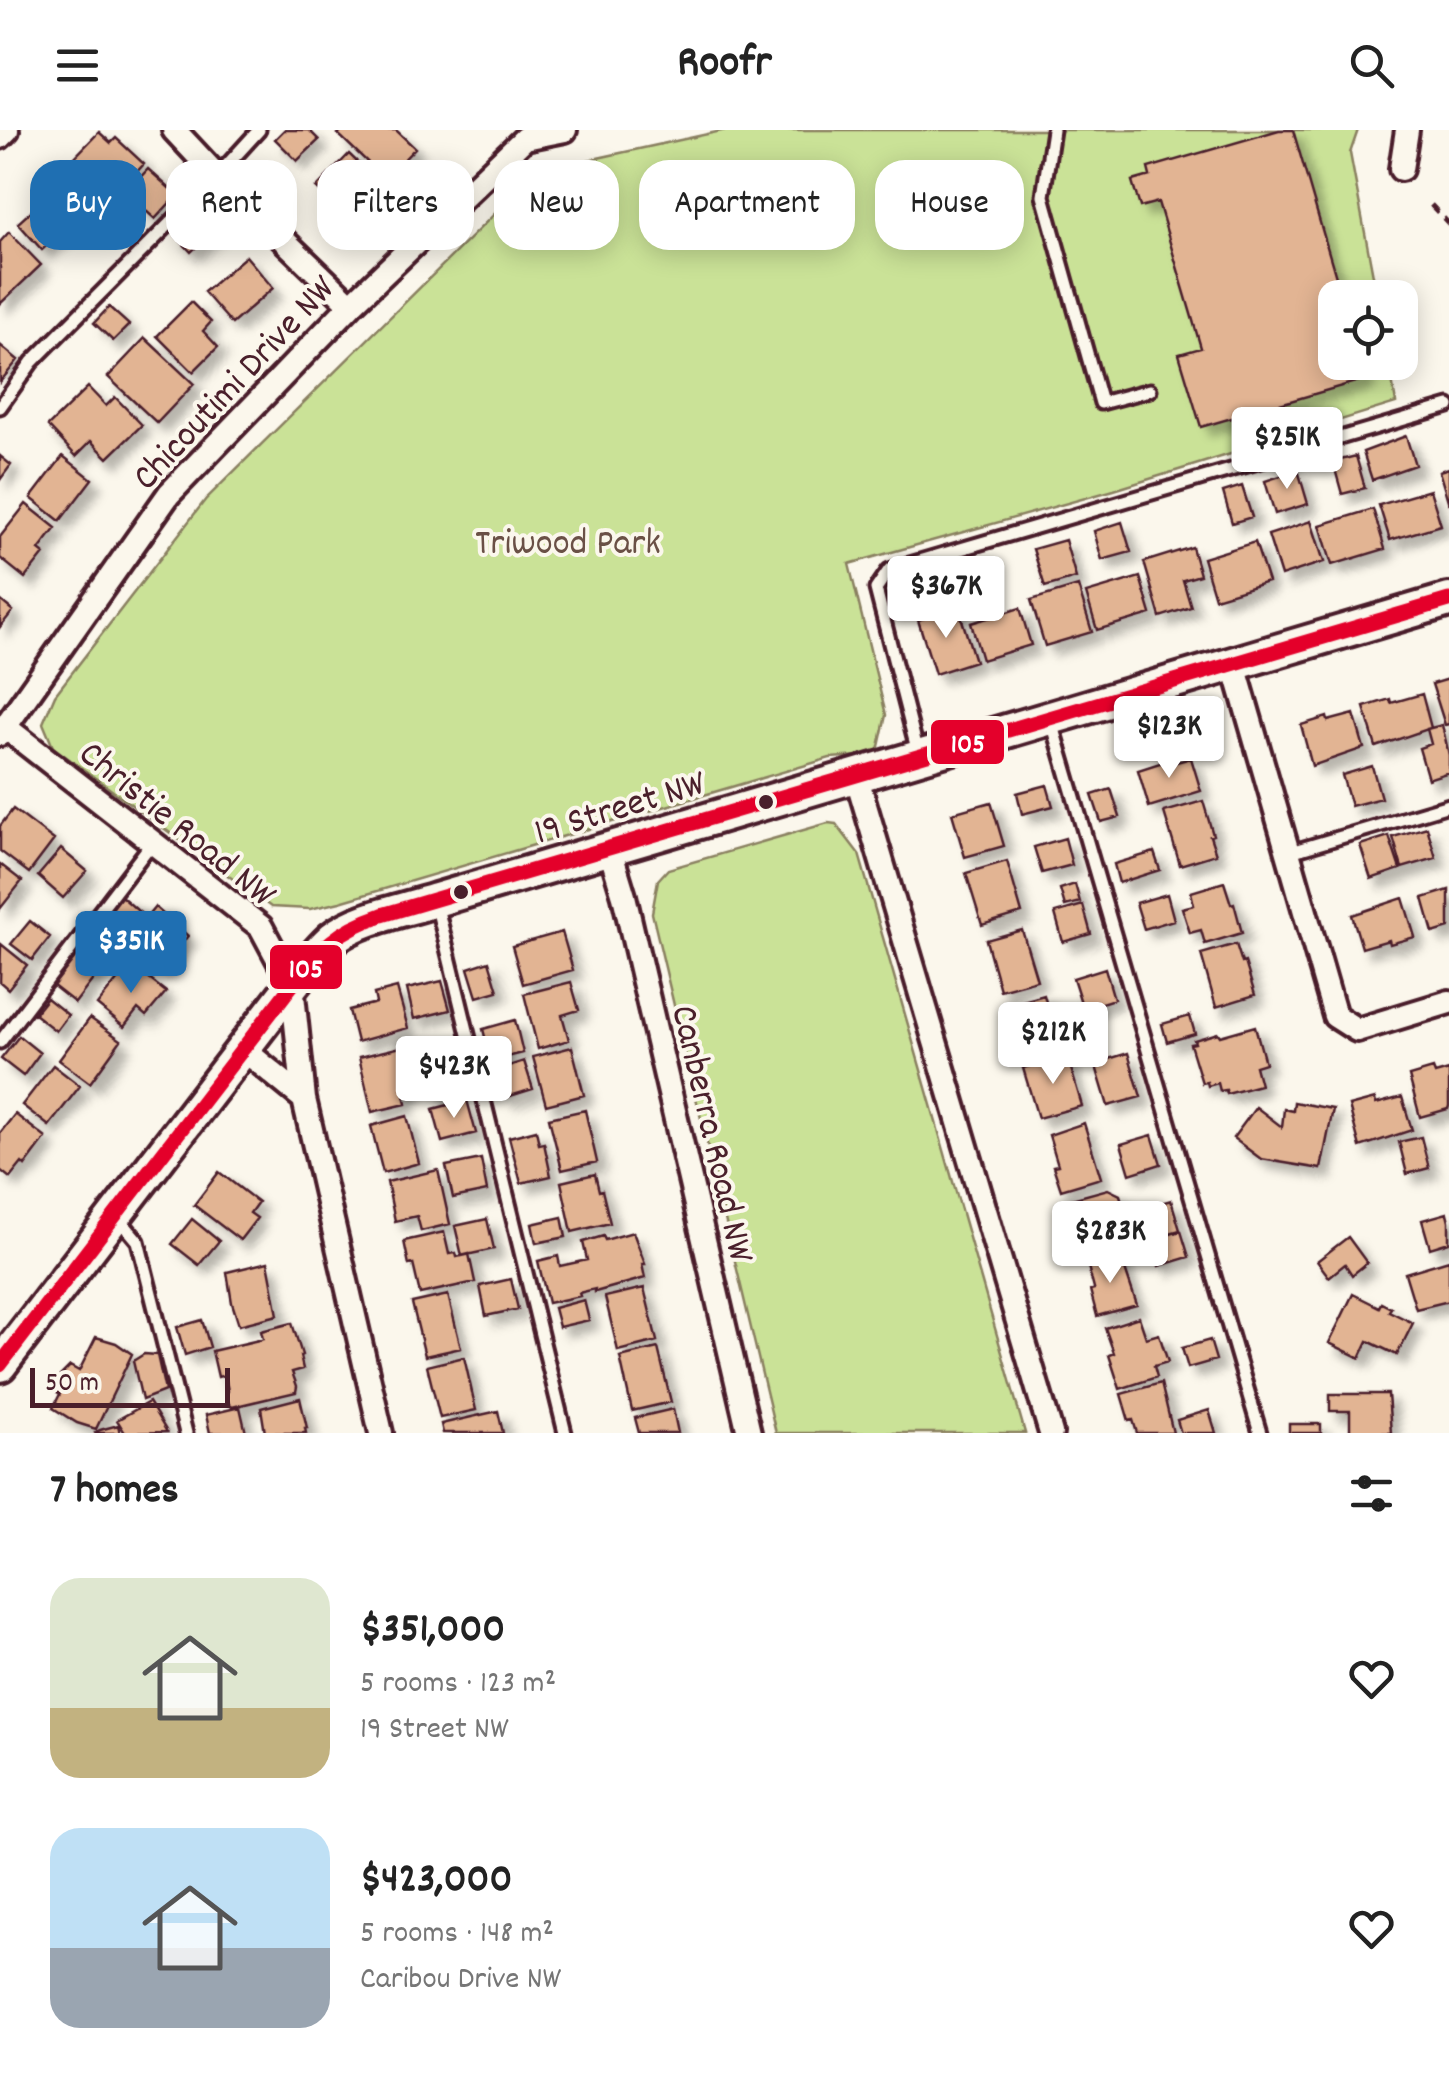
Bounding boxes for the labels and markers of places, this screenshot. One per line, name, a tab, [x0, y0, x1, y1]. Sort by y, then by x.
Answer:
pin: $251K	[1217, 407, 1357, 492]
pin: $367K	[876, 556, 1016, 641]
pin: $123K	[1099, 696, 1239, 781]
unlabelled marker	[756, 792, 776, 812]
unlabelled marker	[451, 882, 471, 902]
pin: $351K	[61, 911, 201, 996]
pin: $212K	[983, 1002, 1123, 1087]
pin: $423K	[384, 1036, 524, 1121]
pin: $283K	[1040, 1201, 1180, 1286]

